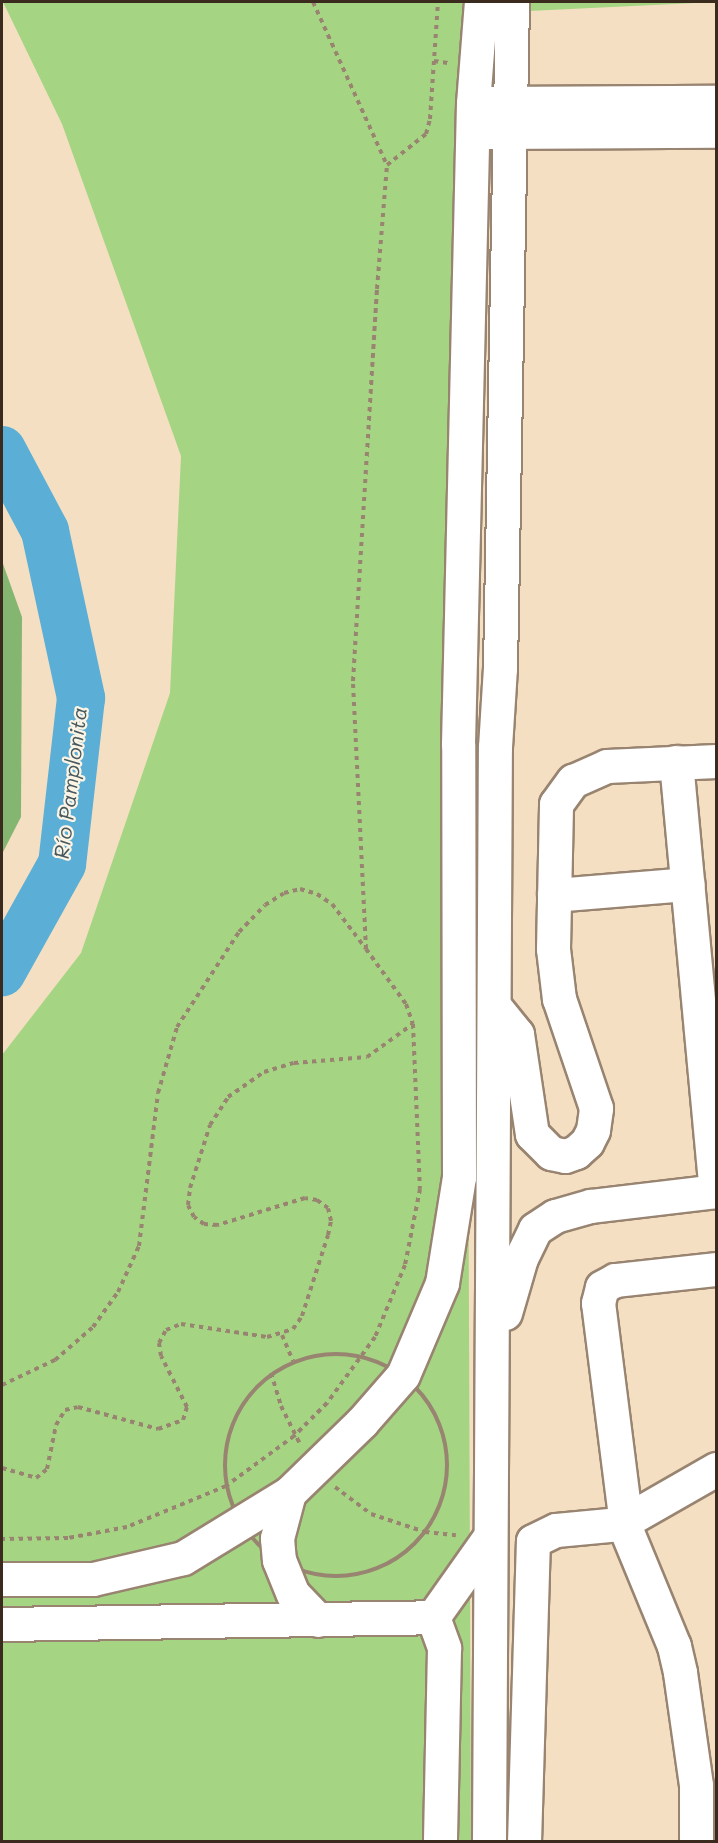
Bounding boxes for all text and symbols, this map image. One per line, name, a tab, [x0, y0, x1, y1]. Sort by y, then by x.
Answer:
water label: Río Pamplonita	[48, 706, 92, 860]

